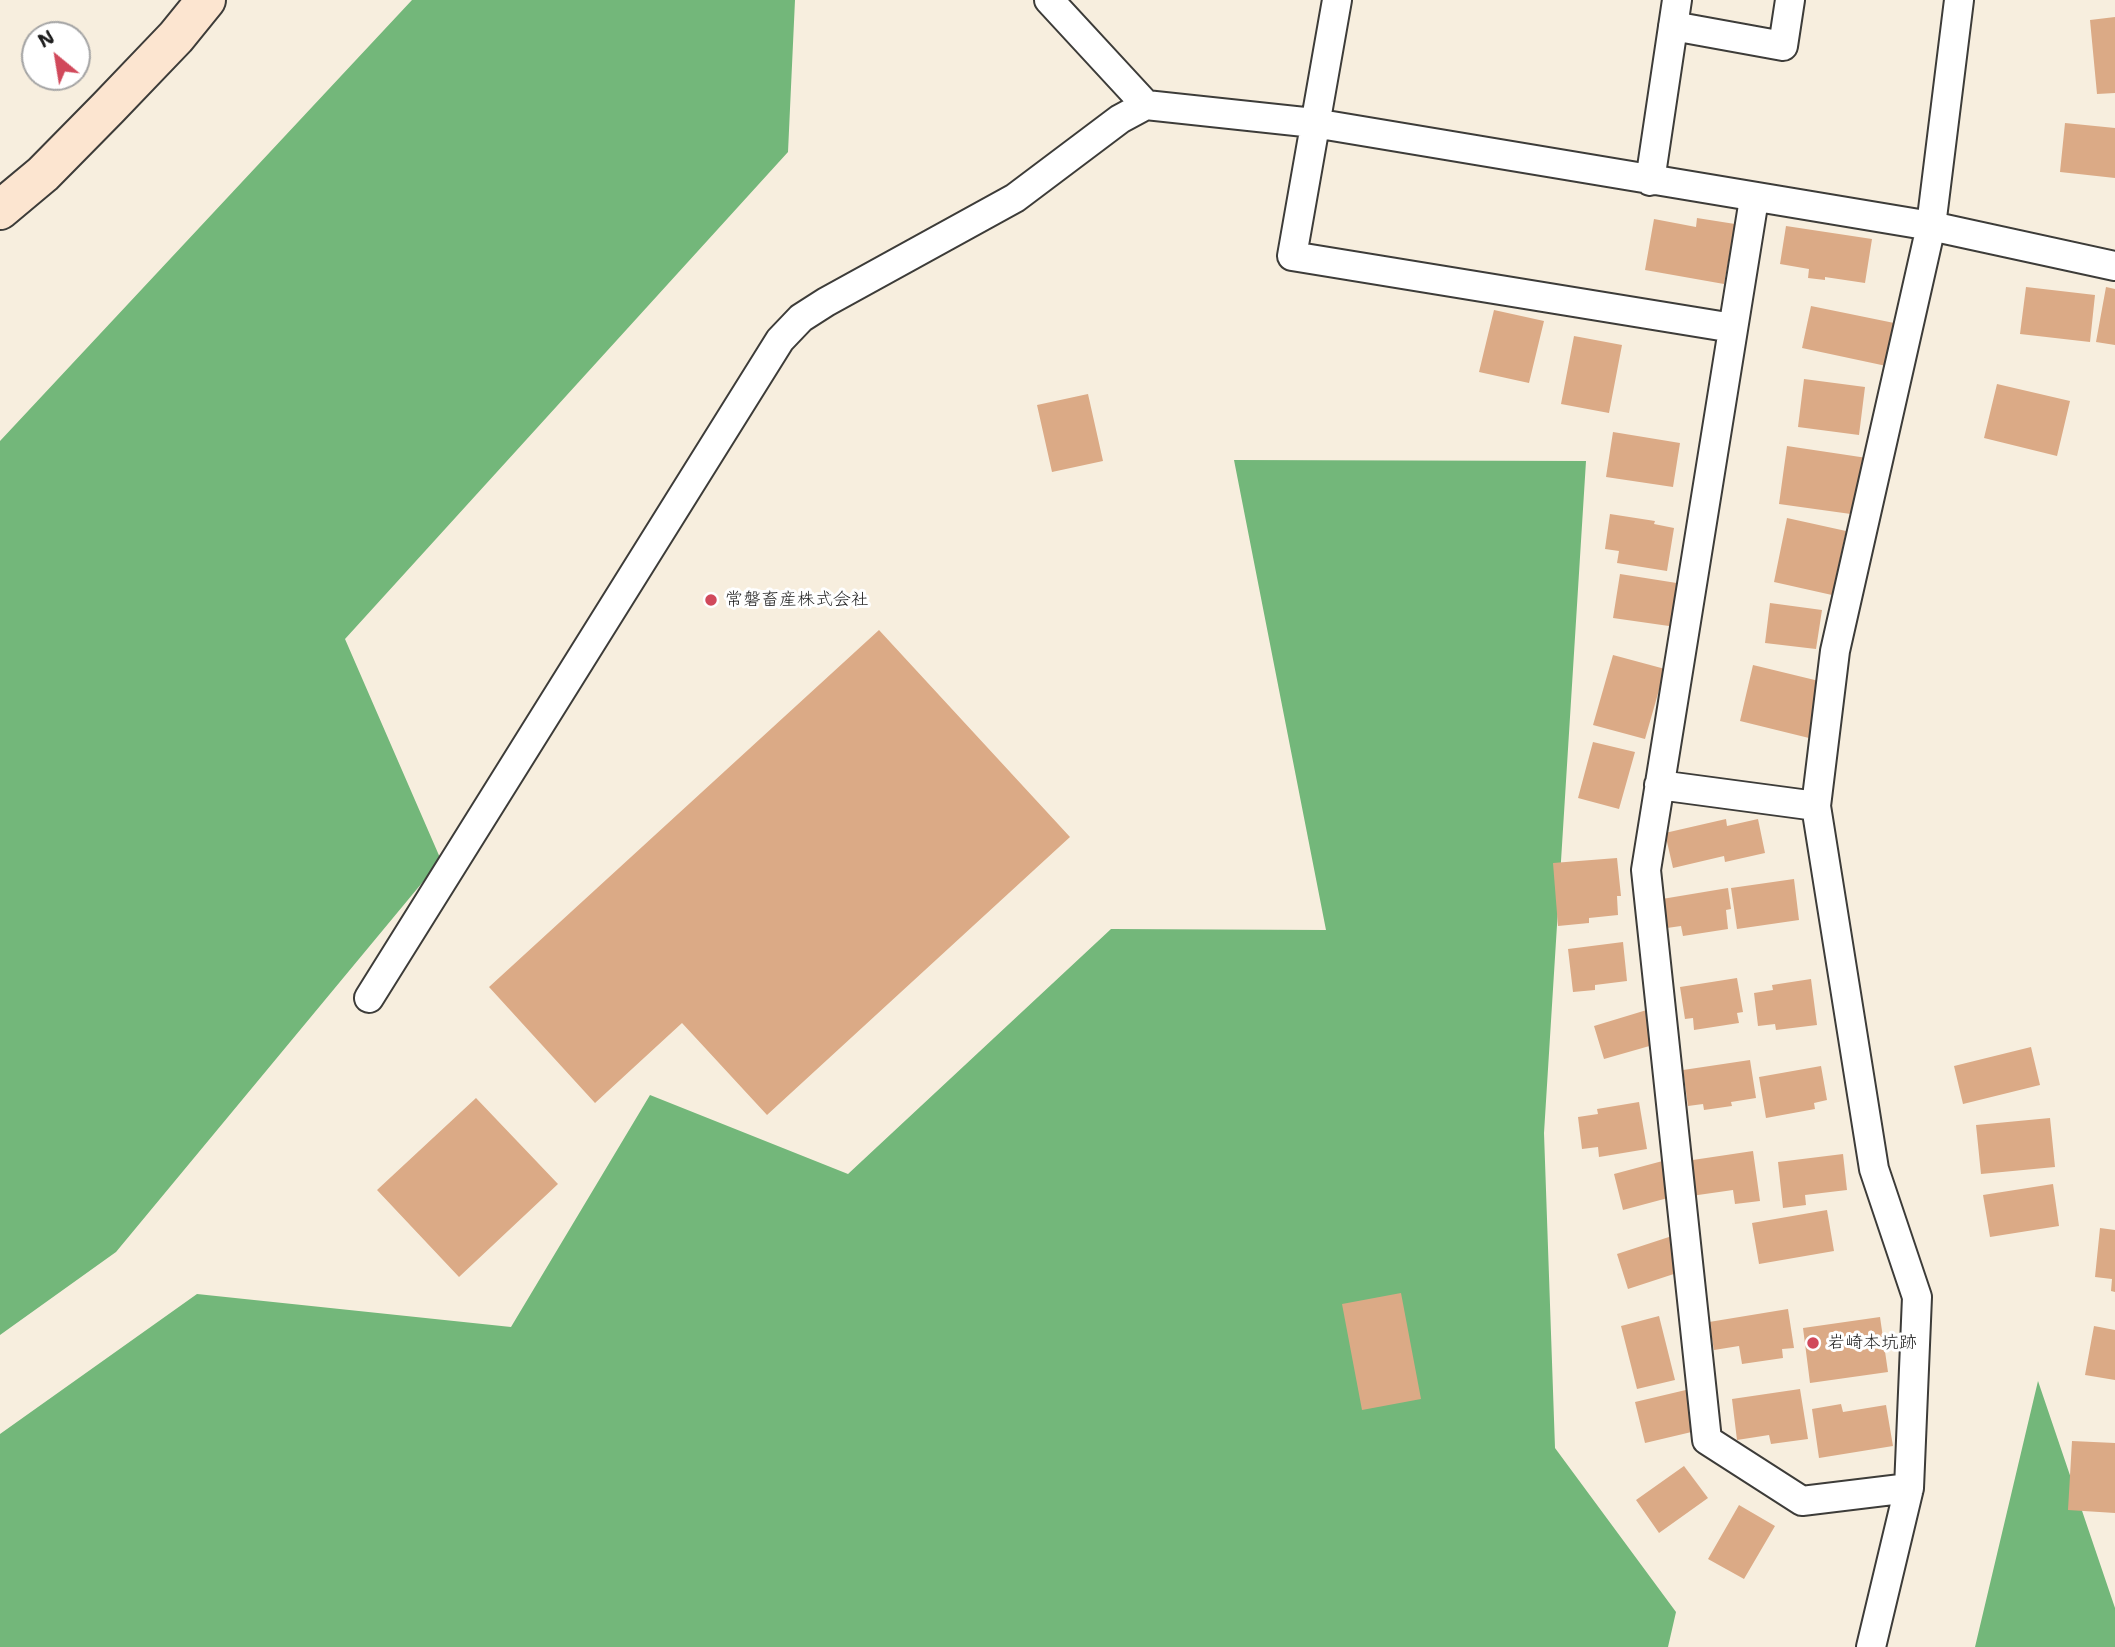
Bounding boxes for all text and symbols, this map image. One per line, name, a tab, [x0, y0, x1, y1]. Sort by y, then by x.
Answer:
north arrow	[21, 21, 91, 91]
text: N	[33, 25, 59, 54]
place label: 常磐畜産株式会社	[725, 589, 869, 611]
marker: 常磐畜産株式会社	[703, 592, 719, 608]
place label: 岩崎本坑跡	[1827, 1332, 1917, 1354]
marker: 岩崎本坑跡	[1805, 1335, 1821, 1351]

